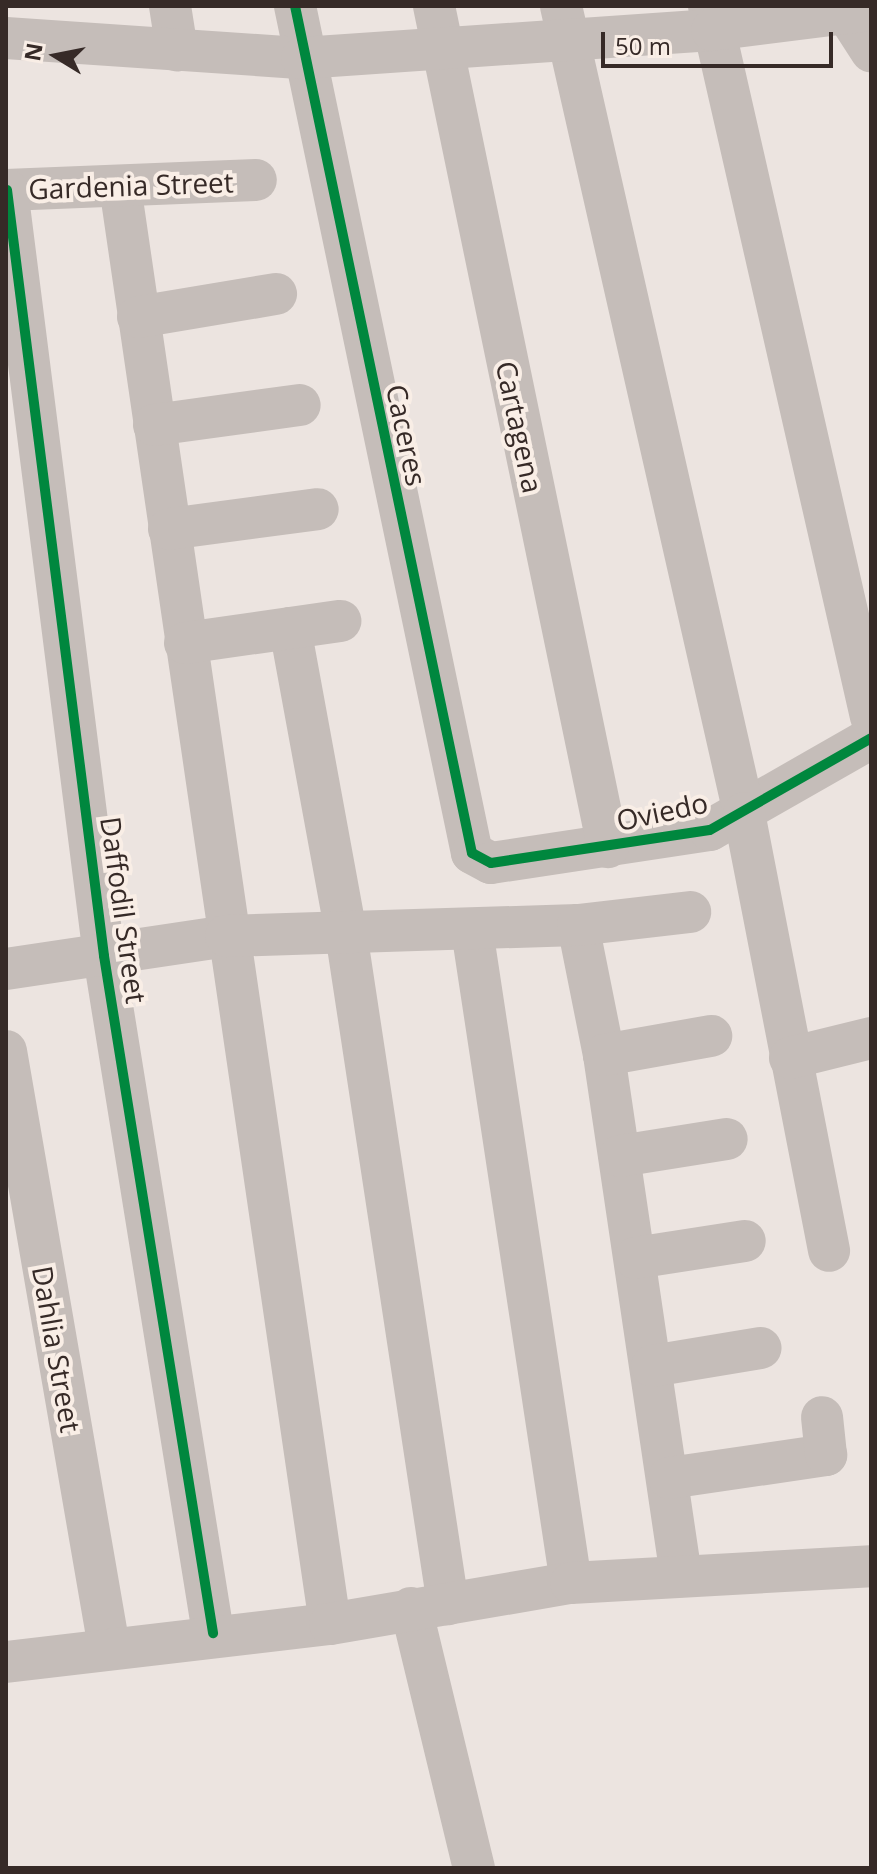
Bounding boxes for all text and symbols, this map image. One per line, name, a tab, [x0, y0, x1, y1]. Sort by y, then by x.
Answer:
north arrow	[16, 16, 96, 96]
scale bar	[605, 16, 837, 66]
text: 50 m	[615, 29, 671, 62]
text: N	[16, 40, 49, 63]
street label: Gardenia Street	[28, 165, 234, 205]
street label: Cartagena	[490, 358, 550, 496]
street label: Caceres	[380, 381, 434, 489]
street label: Oviedo	[613, 785, 711, 837]
street label: Daffodil Street	[94, 814, 154, 1006]
street label: Dahlia Street	[26, 1263, 88, 1435]

